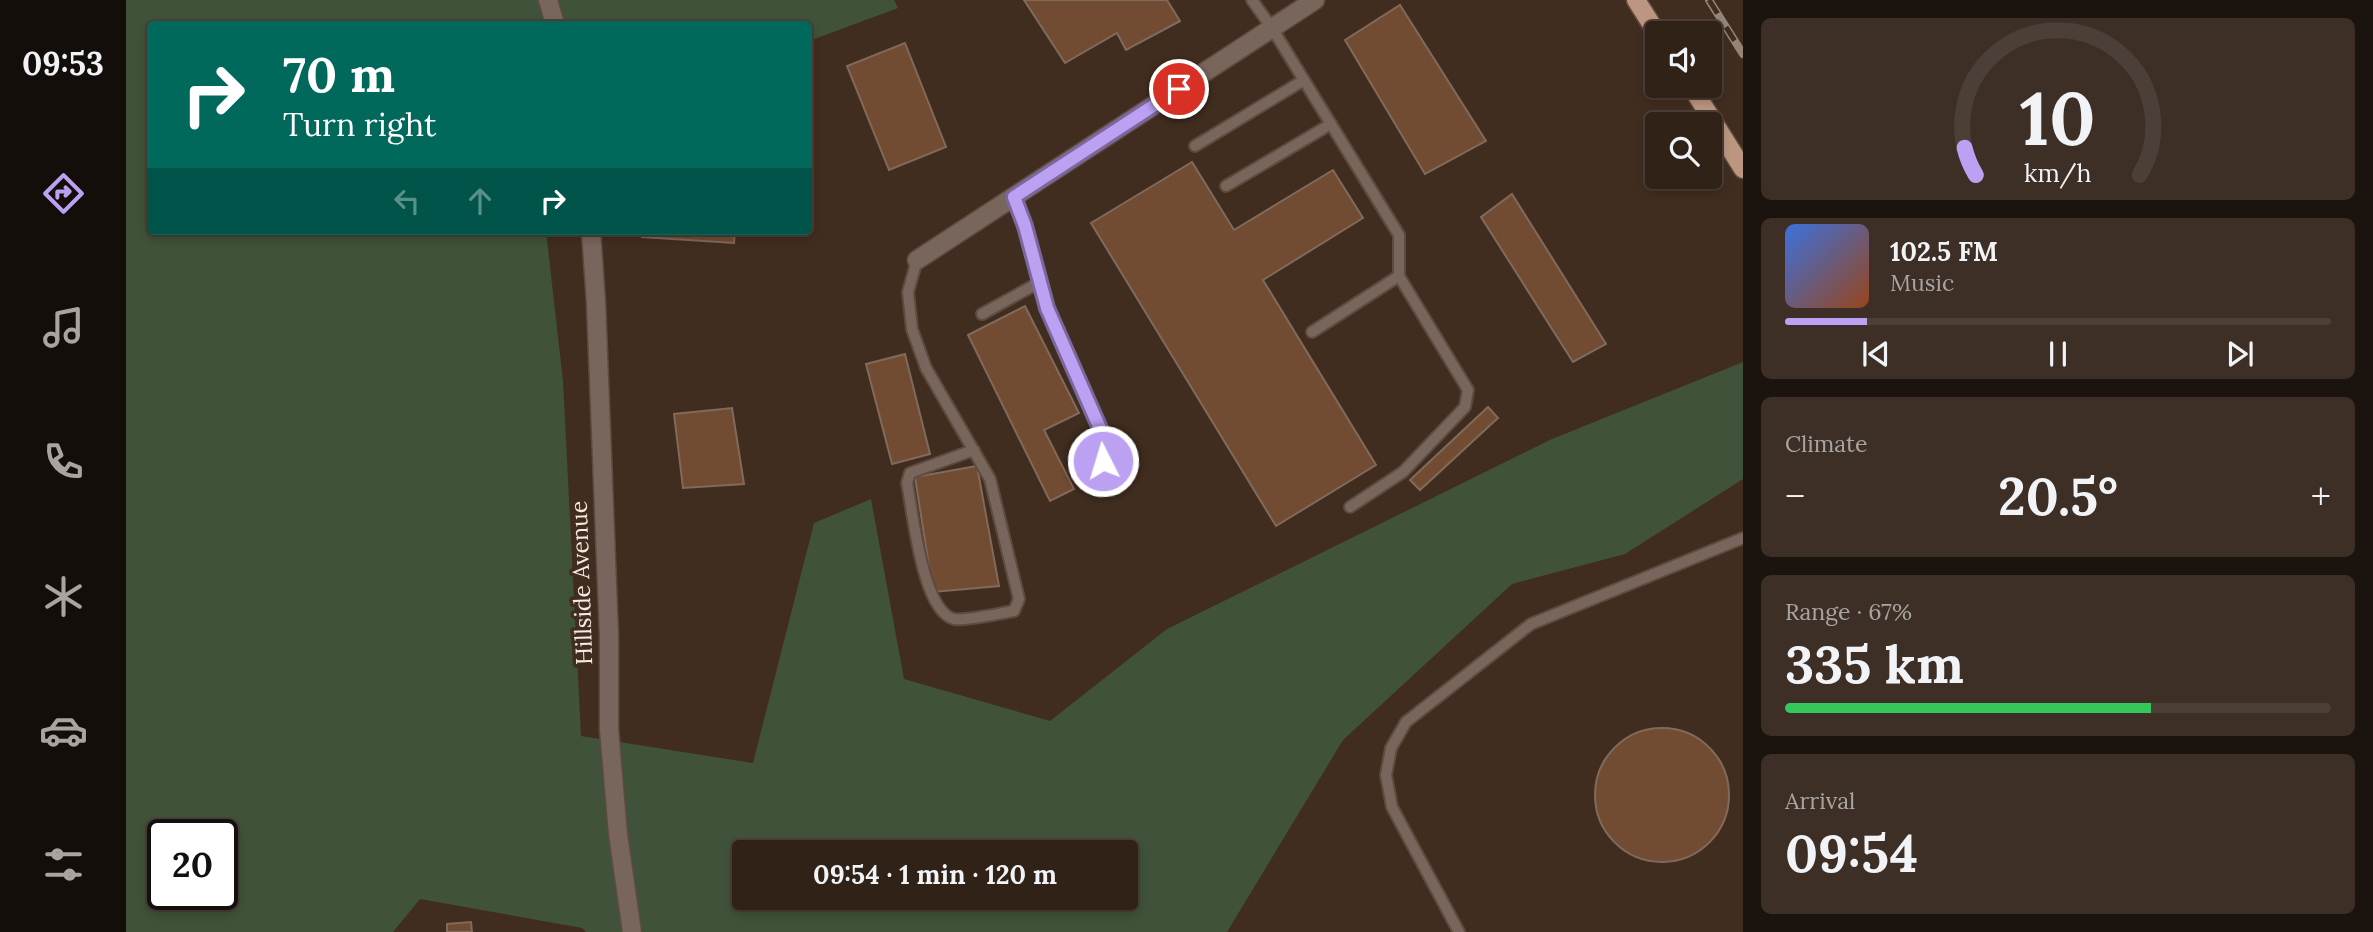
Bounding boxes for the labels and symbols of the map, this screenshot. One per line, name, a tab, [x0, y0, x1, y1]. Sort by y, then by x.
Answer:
pin	[1149, 59, 1209, 119]
position arrow	[1066, 424, 1140, 498]
street label: Hillside Avenue	[564, 500, 598, 666]
speed limit sign: 20	[147, 819, 238, 910]

